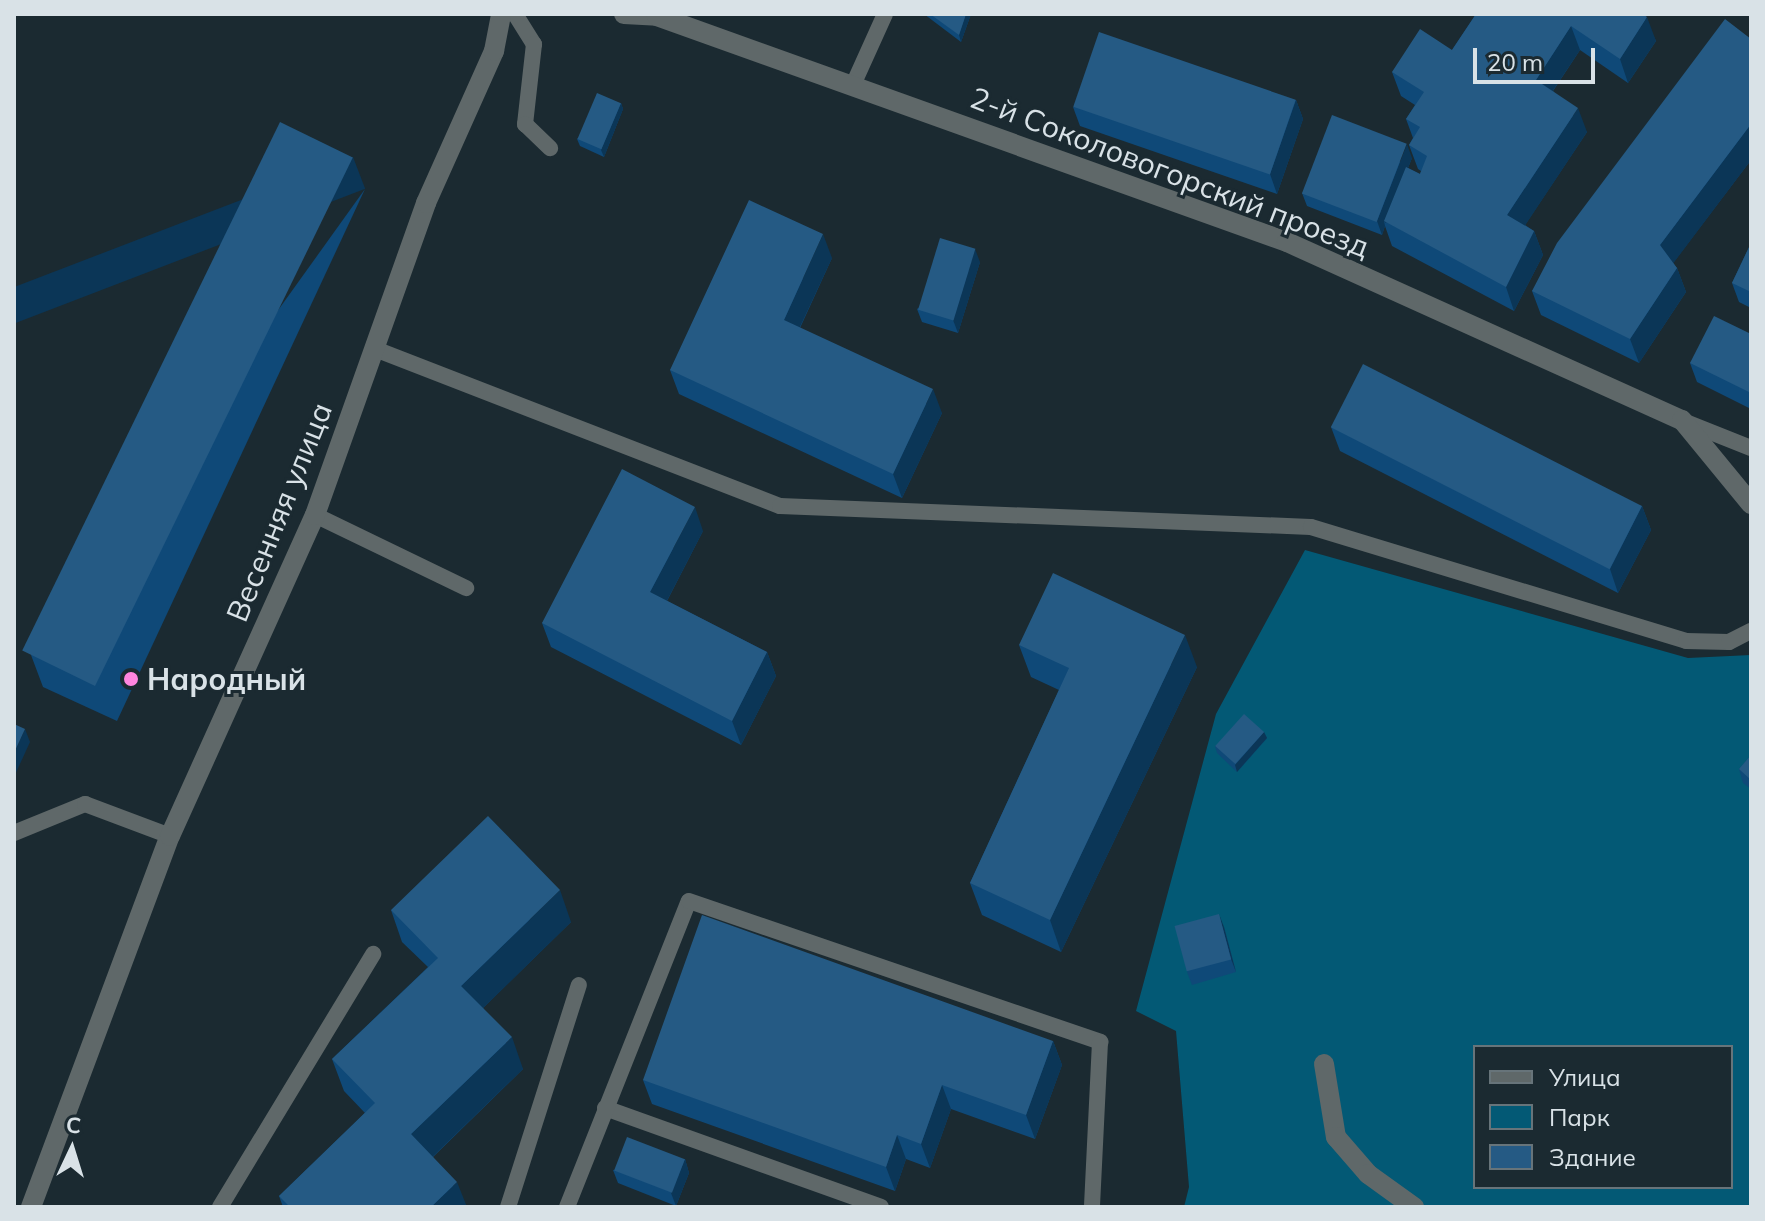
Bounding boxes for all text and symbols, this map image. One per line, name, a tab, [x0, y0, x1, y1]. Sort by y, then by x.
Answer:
scale bar	[1477, 32, 1599, 82]
text: 20 m	[1487, 47, 1543, 77]
street label: 2-й Соколовогорский проезд	[965, 79, 1375, 265]
street label: Весенняя улица	[219, 397, 339, 627]
place label: Народный	[147, 661, 306, 697]
marker: Народный	[122, 670, 140, 688]
legend	[1473, 1045, 1733, 1189]
text: Улица	[1549, 1062, 1621, 1092]
text: Парк	[1549, 1102, 1610, 1132]
north arrow	[32, 1109, 112, 1189]
text: С	[65, 1111, 82, 1140]
text: Здание	[1549, 1142, 1636, 1172]

